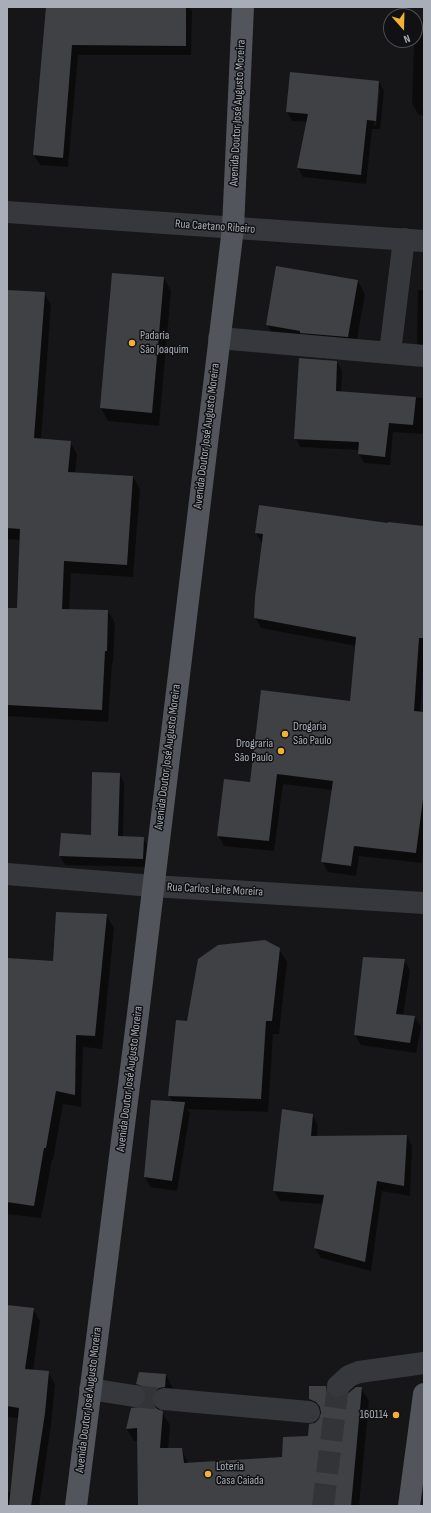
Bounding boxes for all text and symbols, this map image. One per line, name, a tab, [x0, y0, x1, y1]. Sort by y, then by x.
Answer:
north arrow	[383, 8, 423, 48]
text: N	[402, 32, 412, 46]
street label: Avenida Doutor José Augusto Moreira	[227, 39, 249, 187]
street label: Rua Caetano Ribeiro	[174, 217, 256, 237]
place label: Padaria São Joaquim	[140, 329, 189, 357]
marker: Padaria São Joaquim	[127, 338, 137, 348]
street label: Avenida Doutor José Augusto Moreira	[191, 362, 223, 510]
street label: Avenida Doutor José Augusto Moreira	[152, 683, 184, 831]
place label: Drogaria São Paulo	[293, 720, 331, 748]
marker: Drogaria São Paulo	[280, 729, 290, 739]
place label: Drograria São Paulo	[235, 737, 273, 765]
marker: Drograria São Paulo	[276, 746, 286, 756]
street label: Rua Carlos Leite Moreira	[167, 880, 263, 900]
street label: Avenida Doutor José Augusto Moreira	[114, 1005, 146, 1153]
street label: Avenida Doutor José Augusto Moreira	[73, 1326, 105, 1474]
place label: 160114	[360, 1408, 388, 1422]
marker: 160114	[391, 1410, 401, 1420]
place label: Loteria Casa Caiada	[216, 1460, 264, 1488]
marker: Loteria Casa Caiada	[203, 1469, 213, 1479]

